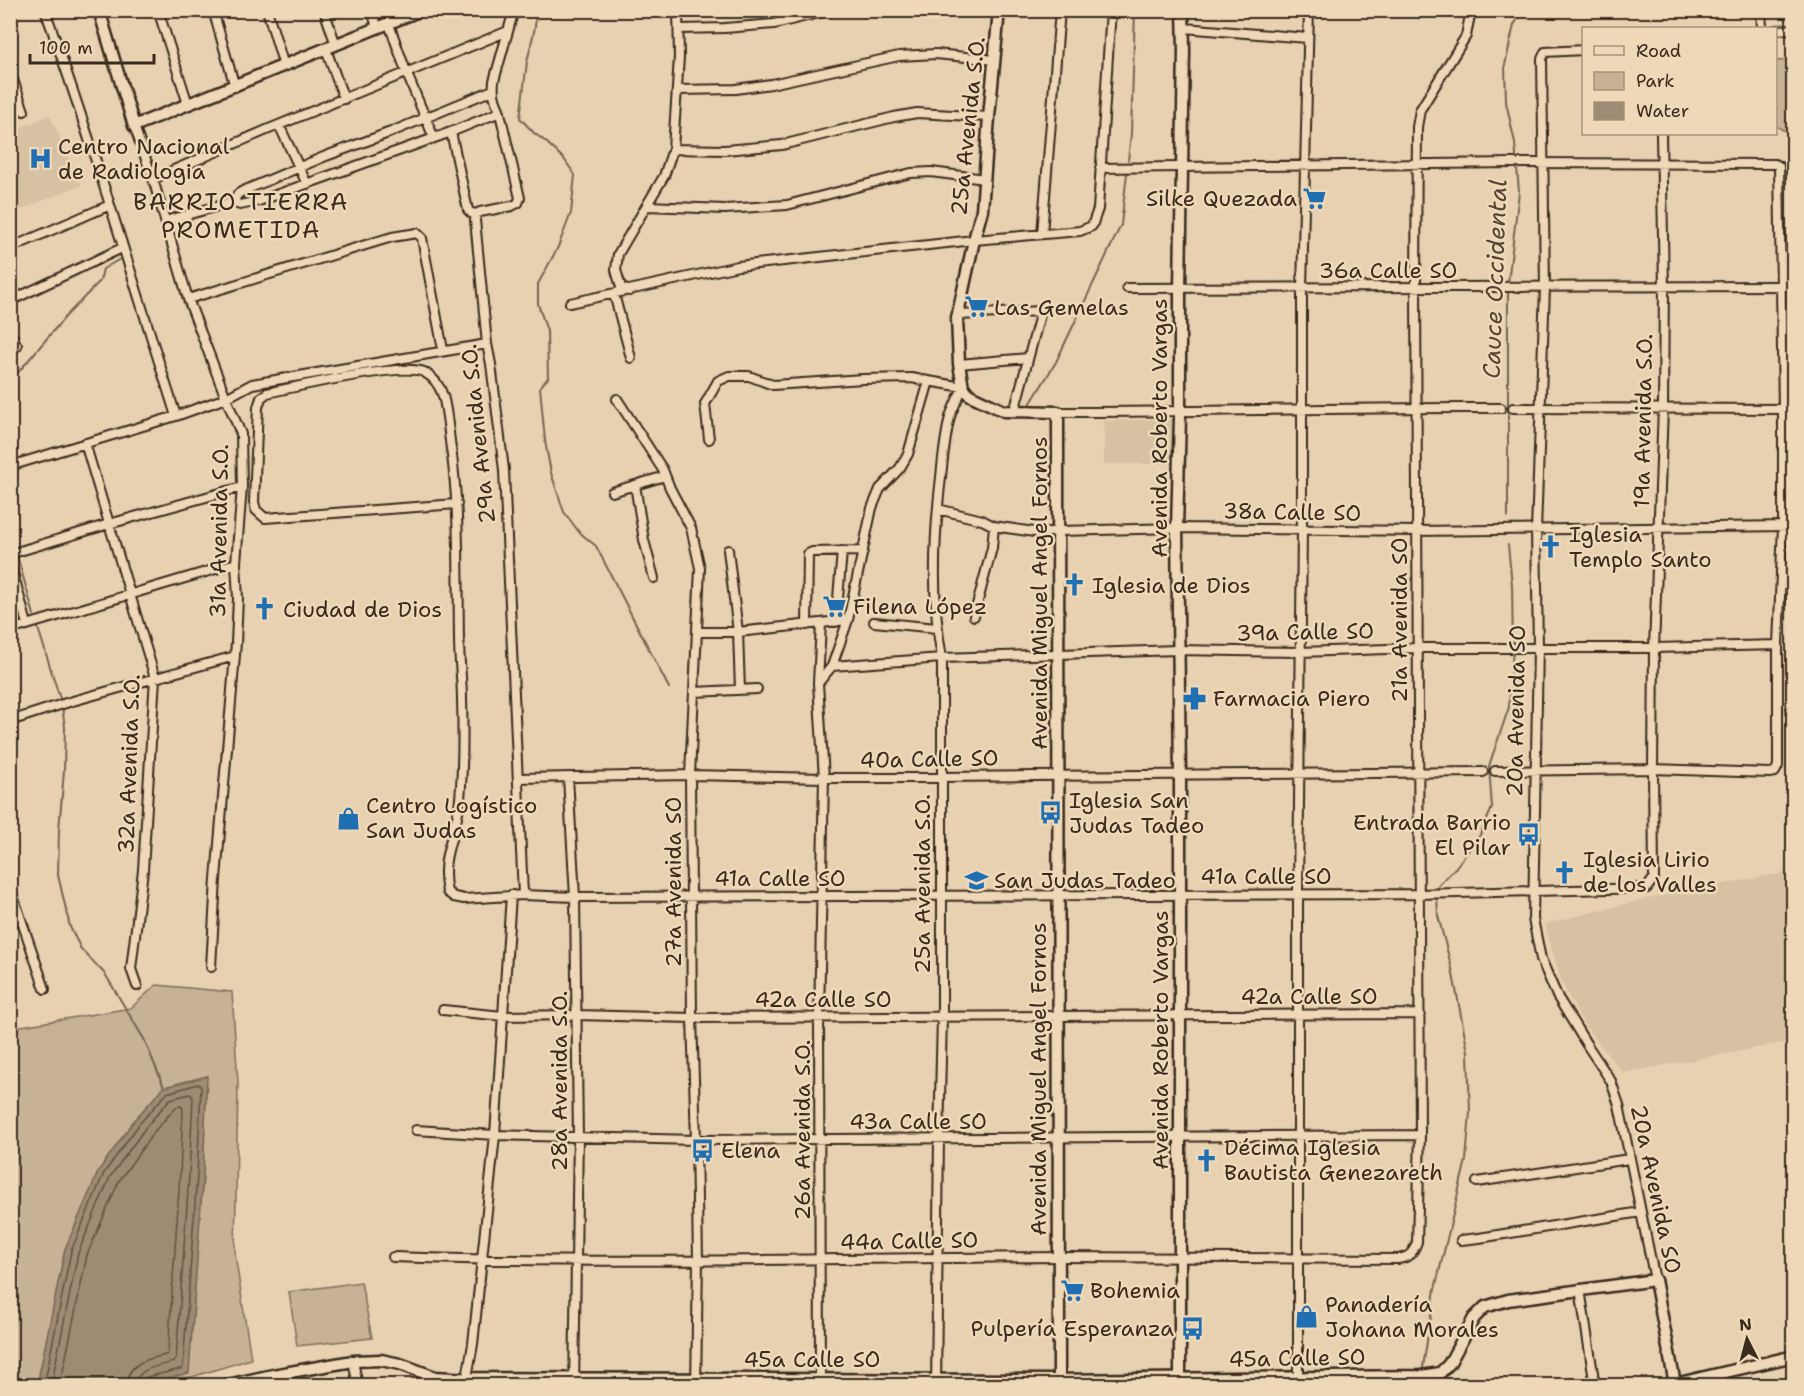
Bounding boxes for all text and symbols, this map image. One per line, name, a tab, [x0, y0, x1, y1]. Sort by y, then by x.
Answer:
scale bar	[30, 27, 154, 65]
legend	[1582, 27, 1777, 135]
street label: 25a Avenida S.O.	[944, 35, 992, 217]
text: 100 m	[39, 36, 93, 60]
text: Road	[1636, 39, 1681, 63]
text: Park	[1636, 69, 1675, 93]
text: Water	[1636, 99, 1689, 123]
place label: Centro Nacional de Radiologia	[58, 132, 230, 186]
hospital icon: Centro Nacional de Radiologia	[27, 146, 53, 172]
water label: Cauce Occidental	[1476, 179, 1514, 379]
place label: Silke Quezada	[1146, 184, 1297, 213]
supermarket icon: Silke Quezada	[1302, 185, 1328, 211]
district label: BARRIO TIERRA PROMETIDA	[133, 186, 349, 246]
street label: 36a Calle SO	[1319, 256, 1457, 285]
place label: Las Gemelas	[994, 293, 1129, 322]
supermarket icon: Las Gemelas	[963, 294, 989, 320]
street label: Avenida Roberto Vargas	[1145, 298, 1174, 558]
street label: 19a Avenida S.O.	[1627, 333, 1659, 509]
street label: 29a Avenida S.O.	[454, 343, 502, 525]
street label: Avenida Miguel Angel Fornos	[1025, 436, 1054, 750]
street label: 31a Avenida S.O.	[203, 444, 235, 618]
street label: 38a Calle SO	[1223, 496, 1361, 528]
place label: Iglesia Templo Santo	[1569, 520, 1712, 574]
church icon: Iglesia Templo Santo	[1538, 534, 1564, 560]
street label: 21a Avenida SO	[1385, 537, 1414, 703]
place label: Iglesia de Dios	[1092, 571, 1251, 600]
church icon: Iglesia de Dios	[1061, 572, 1087, 598]
place label: Filena López	[853, 592, 987, 621]
supermarket icon: Filena López	[822, 593, 848, 619]
place label: Ciudad de Dios	[283, 595, 442, 624]
church icon: Ciudad de Dios	[252, 596, 278, 622]
street label: 39a Calle SO	[1236, 616, 1374, 648]
street label: 20a Avenida SO	[1500, 625, 1532, 797]
street label: 32a Avenida S.O.	[111, 674, 147, 854]
place label: Farmacia Piero	[1213, 684, 1370, 713]
pharmacy icon: Farmacia Piero	[1182, 685, 1208, 711]
street label: 40a Calle SO	[859, 743, 999, 775]
place label: Iglesia San Judas Tadeo	[1069, 786, 1204, 840]
place label: Centro Logístico San Judas	[366, 791, 537, 845]
street label: 25a Avenida S.O.	[908, 794, 937, 974]
street label: 27a Avenida SO	[659, 797, 688, 967]
bus stop icon: Iglesia San Judas Tadeo	[1038, 800, 1064, 826]
shop icon: Centro Logístico San Judas	[335, 805, 361, 831]
place label: Entrada Barrio El Pilar	[1353, 808, 1511, 862]
bus stop icon: Entrada Barrio El Pilar	[1516, 822, 1542, 848]
place label: Iglesia Lirio de los Valles	[1583, 845, 1717, 899]
church icon: Iglesia Lirio de los Valles	[1552, 859, 1578, 885]
street label: 41a Calle SO	[1200, 862, 1332, 891]
street label: 41a Calle SO	[714, 864, 846, 893]
place label: San Judas Tadeo	[994, 866, 1176, 895]
school or university icon: San Judas Tadeo	[963, 867, 989, 893]
street label: Avenida Roberto Vargas	[1146, 910, 1175, 1170]
street label: Avenida Miguel Angel Fornos	[1024, 922, 1053, 1236]
street label: 42a Calle SO	[1240, 982, 1378, 1011]
street label: 42a Calle SO	[754, 985, 892, 1014]
street label: 28a Avenida S.O.	[545, 991, 574, 1171]
street label: 26a Avenida S.O.	[788, 1040, 817, 1220]
street label: 20a Avenida SO	[1624, 1102, 1688, 1276]
street label: 43a Calle SO	[849, 1107, 987, 1136]
place label: Décima Iglesia Bautista Genezareth	[1224, 1133, 1443, 1187]
place label: Elena	[721, 1136, 781, 1165]
bus stop icon: Elena	[690, 1137, 716, 1163]
church icon: Décima Iglesia Bautista Genezareth	[1193, 1147, 1219, 1173]
street label: 44a Calle SO	[839, 1225, 979, 1257]
place label: Bohemia	[1090, 1276, 1180, 1305]
supermarket icon: Bohemia	[1059, 1277, 1085, 1303]
place label: Panadería Johana Morales	[1325, 1290, 1499, 1344]
shop icon: Panadería Johana Morales	[1294, 1304, 1320, 1330]
north arrow	[1717, 1309, 1777, 1369]
text: N	[1738, 1313, 1753, 1336]
place label: Pulpería Esperanza	[971, 1314, 1174, 1343]
bus stop icon: Pulpería Esperanza	[1179, 1315, 1205, 1341]
street label: 45a Calle SO	[1228, 1342, 1366, 1374]
street label: 45a Calle SO	[744, 1345, 880, 1374]

